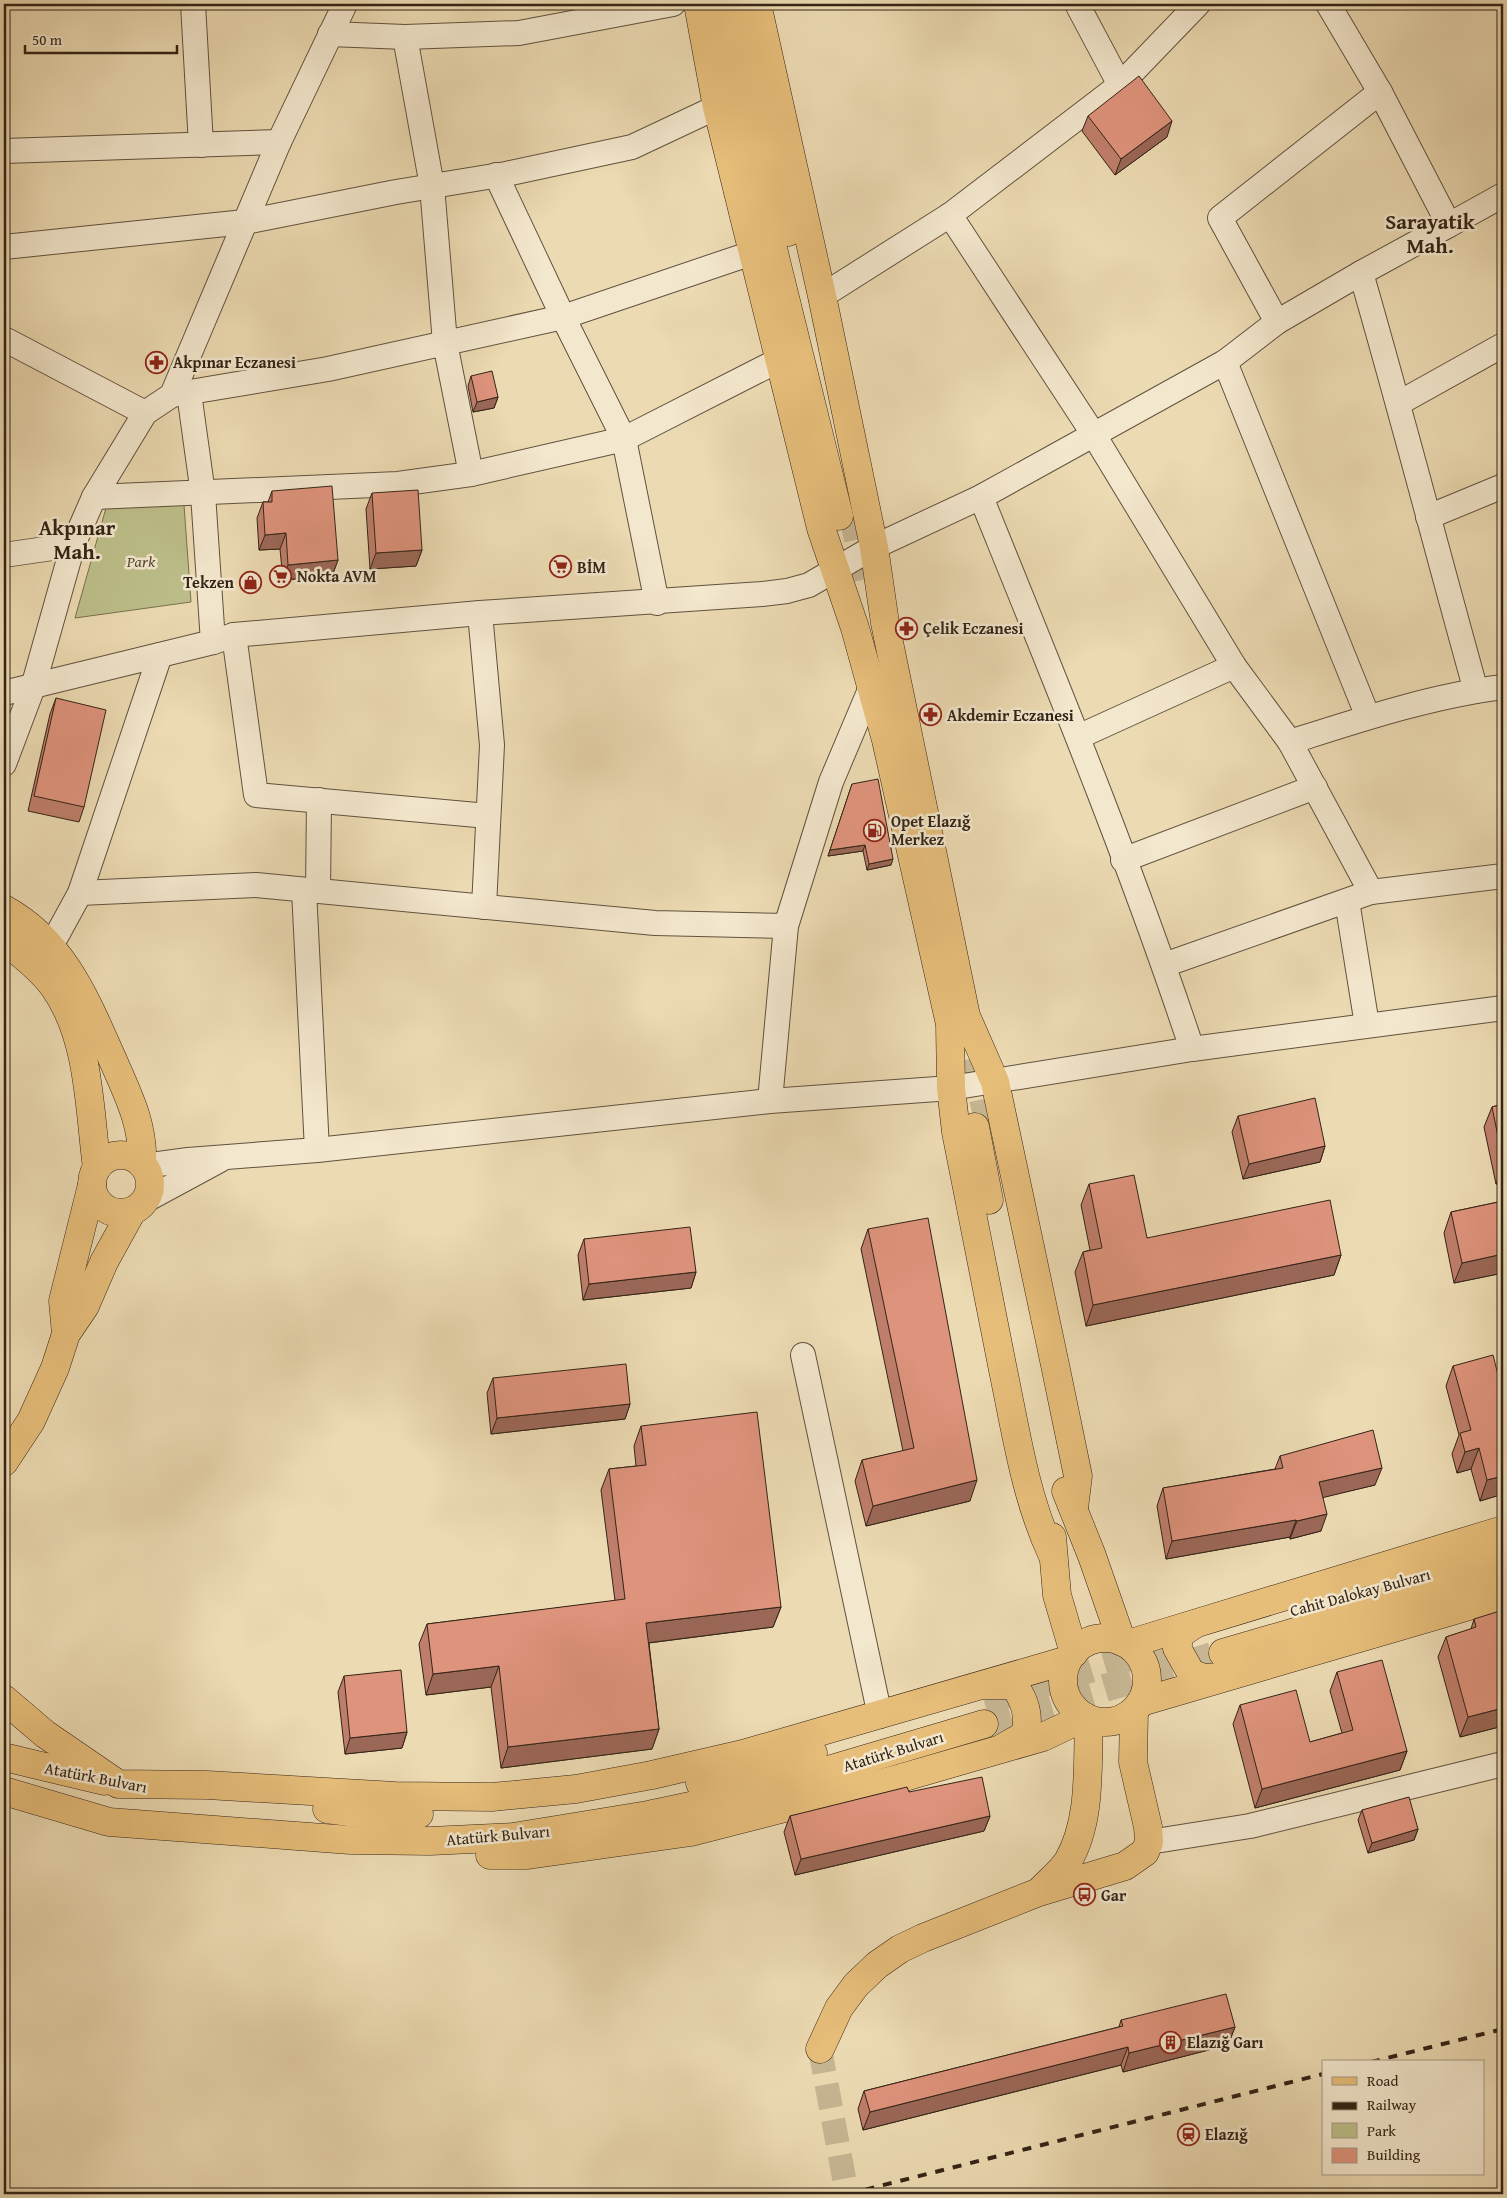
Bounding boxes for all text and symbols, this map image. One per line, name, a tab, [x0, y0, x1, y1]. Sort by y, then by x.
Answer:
scale bar	[25, 22, 178, 54]
text: 50 m	[32, 29, 63, 50]
district label: Sarayatik Mah.	[1385, 206, 1476, 261]
pharmacy icon: Akpınar Eczanesi	[145, 350, 169, 374]
place label: Akpınar Eczanesi	[173, 350, 296, 374]
district label: Akpınar Mah.	[39, 512, 116, 567]
park label: Park	[126, 549, 156, 573]
supermarket icon: BİM	[549, 555, 573, 579]
place label: BİM	[577, 555, 606, 579]
supermarket icon: Nokta AVM	[269, 564, 293, 588]
place label: Nokta AVM	[297, 564, 377, 588]
place label: Tekzen	[183, 570, 235, 594]
shop icon: Tekzen	[238, 570, 262, 594]
pharmacy icon: Çelik Eczanesi	[895, 616, 919, 640]
place label: Çelik Eczanesi	[923, 616, 1023, 640]
pharmacy icon: Akdemir Eczanesi	[919, 703, 943, 727]
place label: Akdemir Eczanesi	[947, 703, 1074, 727]
place label: Opet Elazığ Merkez	[891, 809, 971, 851]
fuel station icon: Opet Elazığ Merkez	[863, 818, 887, 842]
street label: Cahit Dalokay Bulvarı	[1287, 1562, 1433, 1622]
street label: Atatürk Bulvarı	[840, 1724, 947, 1778]
street label: Atatürk Bulvarı	[43, 1755, 150, 1799]
street label: Atatürk Bulvarı	[445, 1818, 551, 1851]
bus stop icon: Gar	[1073, 1883, 1097, 1907]
place label: Gar	[1101, 1883, 1127, 1907]
building icon: Elazığ Garı	[1159, 2030, 1183, 2054]
place label: Elazığ Garı	[1187, 2030, 1264, 2054]
legend	[1322, 2060, 1484, 2176]
text: Road	[1367, 2070, 1398, 2091]
text: Railway	[1367, 2094, 1417, 2115]
text: Park	[1367, 2120, 1396, 2141]
station icon: Elazığ	[1177, 2122, 1201, 2146]
place label: Elazığ	[1205, 2122, 1248, 2146]
text: Building	[1367, 2144, 1421, 2165]

